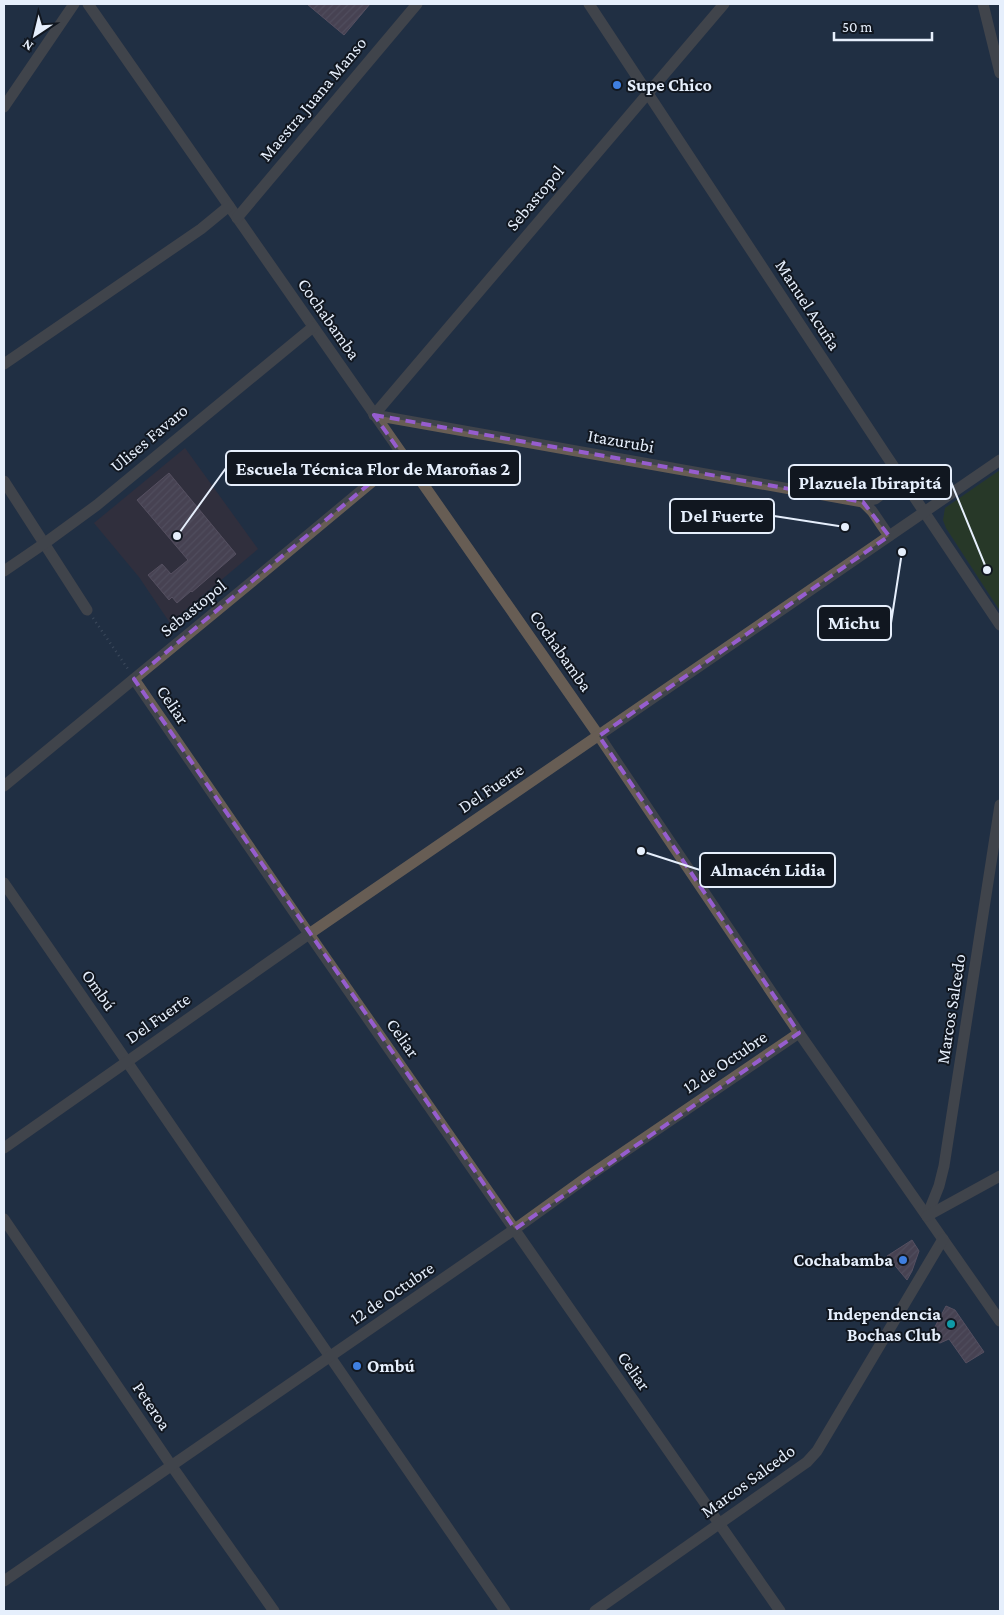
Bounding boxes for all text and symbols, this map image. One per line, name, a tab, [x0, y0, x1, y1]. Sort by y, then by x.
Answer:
north arrow	[10, 10, 60, 60]
scale bar	[834, 10, 932, 42]
text: 50 m	[842, 19, 872, 35]
street label: Maestra Juana Manso	[255, 33, 371, 165]
text: N	[19, 36, 36, 55]
place label: Supe Chico	[627, 75, 712, 95]
marker: Supe Chico	[611, 79, 623, 91]
street label: Sebastopol	[502, 161, 568, 235]
street label: Manuel Acuña	[771, 256, 845, 354]
street label: Cochabamba	[294, 275, 364, 363]
street label: Ulises Favaro	[106, 400, 192, 476]
street label: Itazurubi	[586, 425, 656, 457]
callout: Escuela Técnica Flor de Maroñas 2	[226, 451, 520, 485]
text: Escuela Técnica Flor de Maroñas 2	[236, 458, 511, 479]
callout: Plazuela Ibirapitá	[789, 465, 951, 499]
text: Plazuela Ibirapitá	[799, 472, 942, 493]
callout: Del Fuerte	[670, 499, 774, 533]
text: Del Fuerte	[680, 505, 764, 526]
street label: Sebastopol	[156, 575, 230, 641]
callout: Michu	[818, 606, 891, 640]
street label: Cochabamba	[526, 607, 596, 695]
text: Michu	[828, 612, 880, 633]
street label: Celiar	[153, 682, 194, 729]
street label: Del Fuerte	[455, 759, 527, 817]
callout: Almacén Lidia	[700, 853, 835, 887]
text: Almacén Lidia	[710, 859, 826, 880]
street label: Marcos Salcedo	[932, 952, 970, 1065]
street label: Ombú	[78, 966, 120, 1015]
street label: Del Fuerte	[122, 988, 194, 1047]
street label: Celiar	[383, 1015, 424, 1062]
street label: 12 de Octubre	[679, 1027, 771, 1097]
place label: Cochabamba	[793, 1250, 893, 1270]
marker: Cochabamba	[897, 1254, 909, 1266]
street label: 12 de Octubre	[346, 1258, 438, 1328]
place label: Independencia Bochas Club	[827, 1304, 941, 1345]
marker: Independencia Bochas Club	[945, 1318, 957, 1330]
street label: Celiar	[614, 1348, 655, 1395]
place label: Ombú	[367, 1356, 415, 1376]
marker: Ombú	[351, 1360, 363, 1372]
street label: Peteroa	[129, 1378, 175, 1434]
street label: Marcos Salcedo	[697, 1440, 799, 1522]

